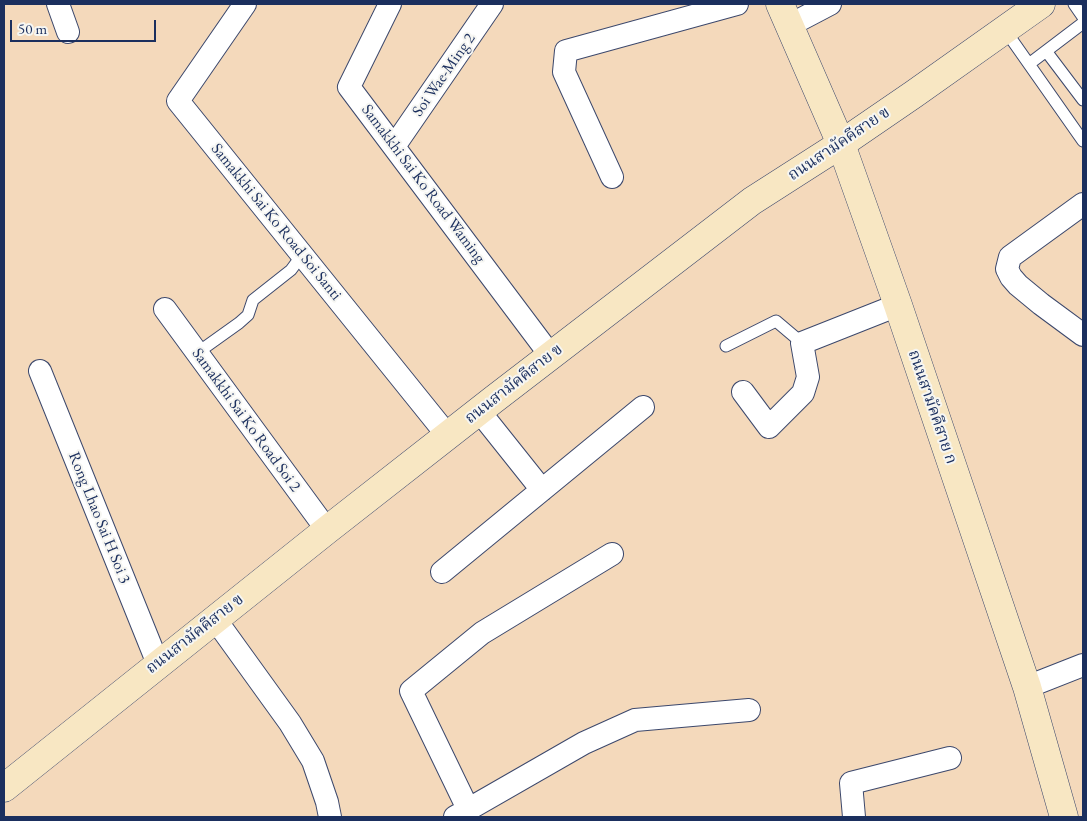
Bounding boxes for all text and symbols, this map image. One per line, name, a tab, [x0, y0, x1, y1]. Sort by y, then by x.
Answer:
scale bar	[12, 10, 159, 42]
text: 50 m	[18, 19, 47, 38]
street label: Soi Wae-Ming 2	[408, 30, 480, 120]
street label: Samakkhi Sai Ko Road Waming	[357, 101, 489, 267]
street label: ถนนสามัคคีสาย ข	[784, 103, 894, 185]
street label: Samakkhi Sai Ko Road Soi Santi	[207, 140, 345, 304]
street label: ถนนสามัคคีสาย ข	[461, 340, 567, 428]
street label: Samakkhi Sai Ko Road Soi 2	[187, 344, 305, 496]
street label: ถนนสามัคคีสาย ก	[903, 347, 961, 467]
street label: Rong Lhao Sai H Soi 3	[64, 449, 134, 587]
street label: ถนนสามัคคีสาย ข	[142, 590, 248, 678]

